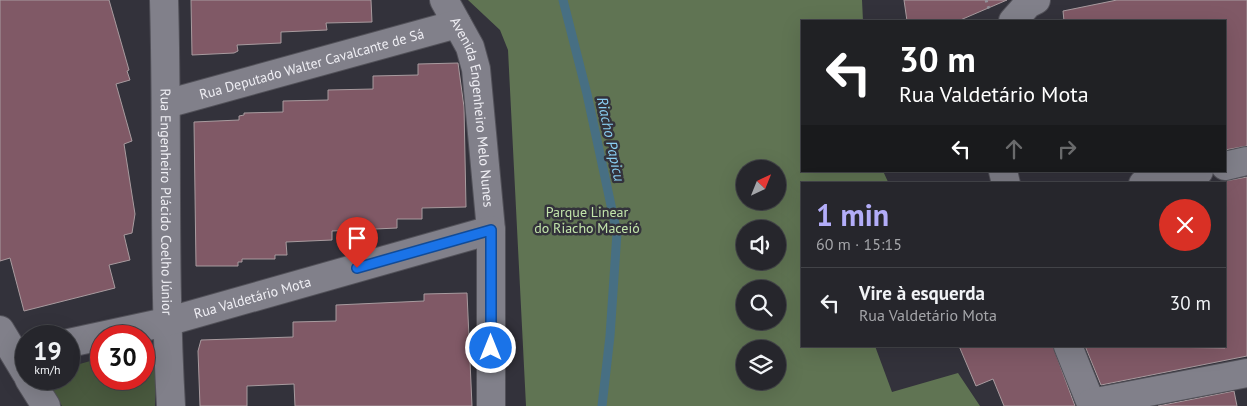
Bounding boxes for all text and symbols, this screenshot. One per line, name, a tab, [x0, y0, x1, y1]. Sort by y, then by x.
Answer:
street label: Avenida Engenheiro Melo Nunes	[446, 14, 498, 208]
street label: Rua Deputado Walter Cavalcante de Sá	[197, 25, 426, 103]
text: 30 m	[899, 36, 976, 82]
icon: left	[816, 40, 881, 105]
text: Rua Valdetário Mota	[899, 80, 1089, 108]
street label: Rua Engenheiro Plácido Coelho Júnior	[157, 88, 176, 316]
water label: Riacho Papicu	[593, 95, 629, 183]
icon: left	[947, 135, 975, 163]
icon: ahead	[1000, 135, 1028, 163]
icon: right	[1053, 135, 1081, 163]
north arrow	[736, 160, 786, 210]
map controls	[736, 160, 786, 390]
text: 1 min	[816, 195, 889, 234]
button: close	[1159, 199, 1211, 251]
park label: Parque Linear do Riacho Maceió	[534, 203, 640, 237]
pin	[336, 217, 378, 268]
button: sound	[736, 220, 786, 270]
icon: arrive	[343, 224, 371, 252]
text: 60 m · 15:15	[816, 234, 902, 254]
street label: Rua Valdetário Mota	[192, 272, 313, 323]
button: search	[736, 280, 786, 330]
text: Vire à esquerda	[859, 281, 985, 305]
icon: left	[816, 289, 844, 317]
text: 30 m	[1170, 291, 1211, 315]
text: Rua Valdetário Mota	[859, 305, 997, 325]
position arrow	[464, 321, 516, 373]
speed limit sign: 30	[90, 325, 155, 390]
text: 19	[33, 335, 62, 367]
button: layers	[736, 340, 786, 390]
text: km/h	[34, 362, 61, 377]

